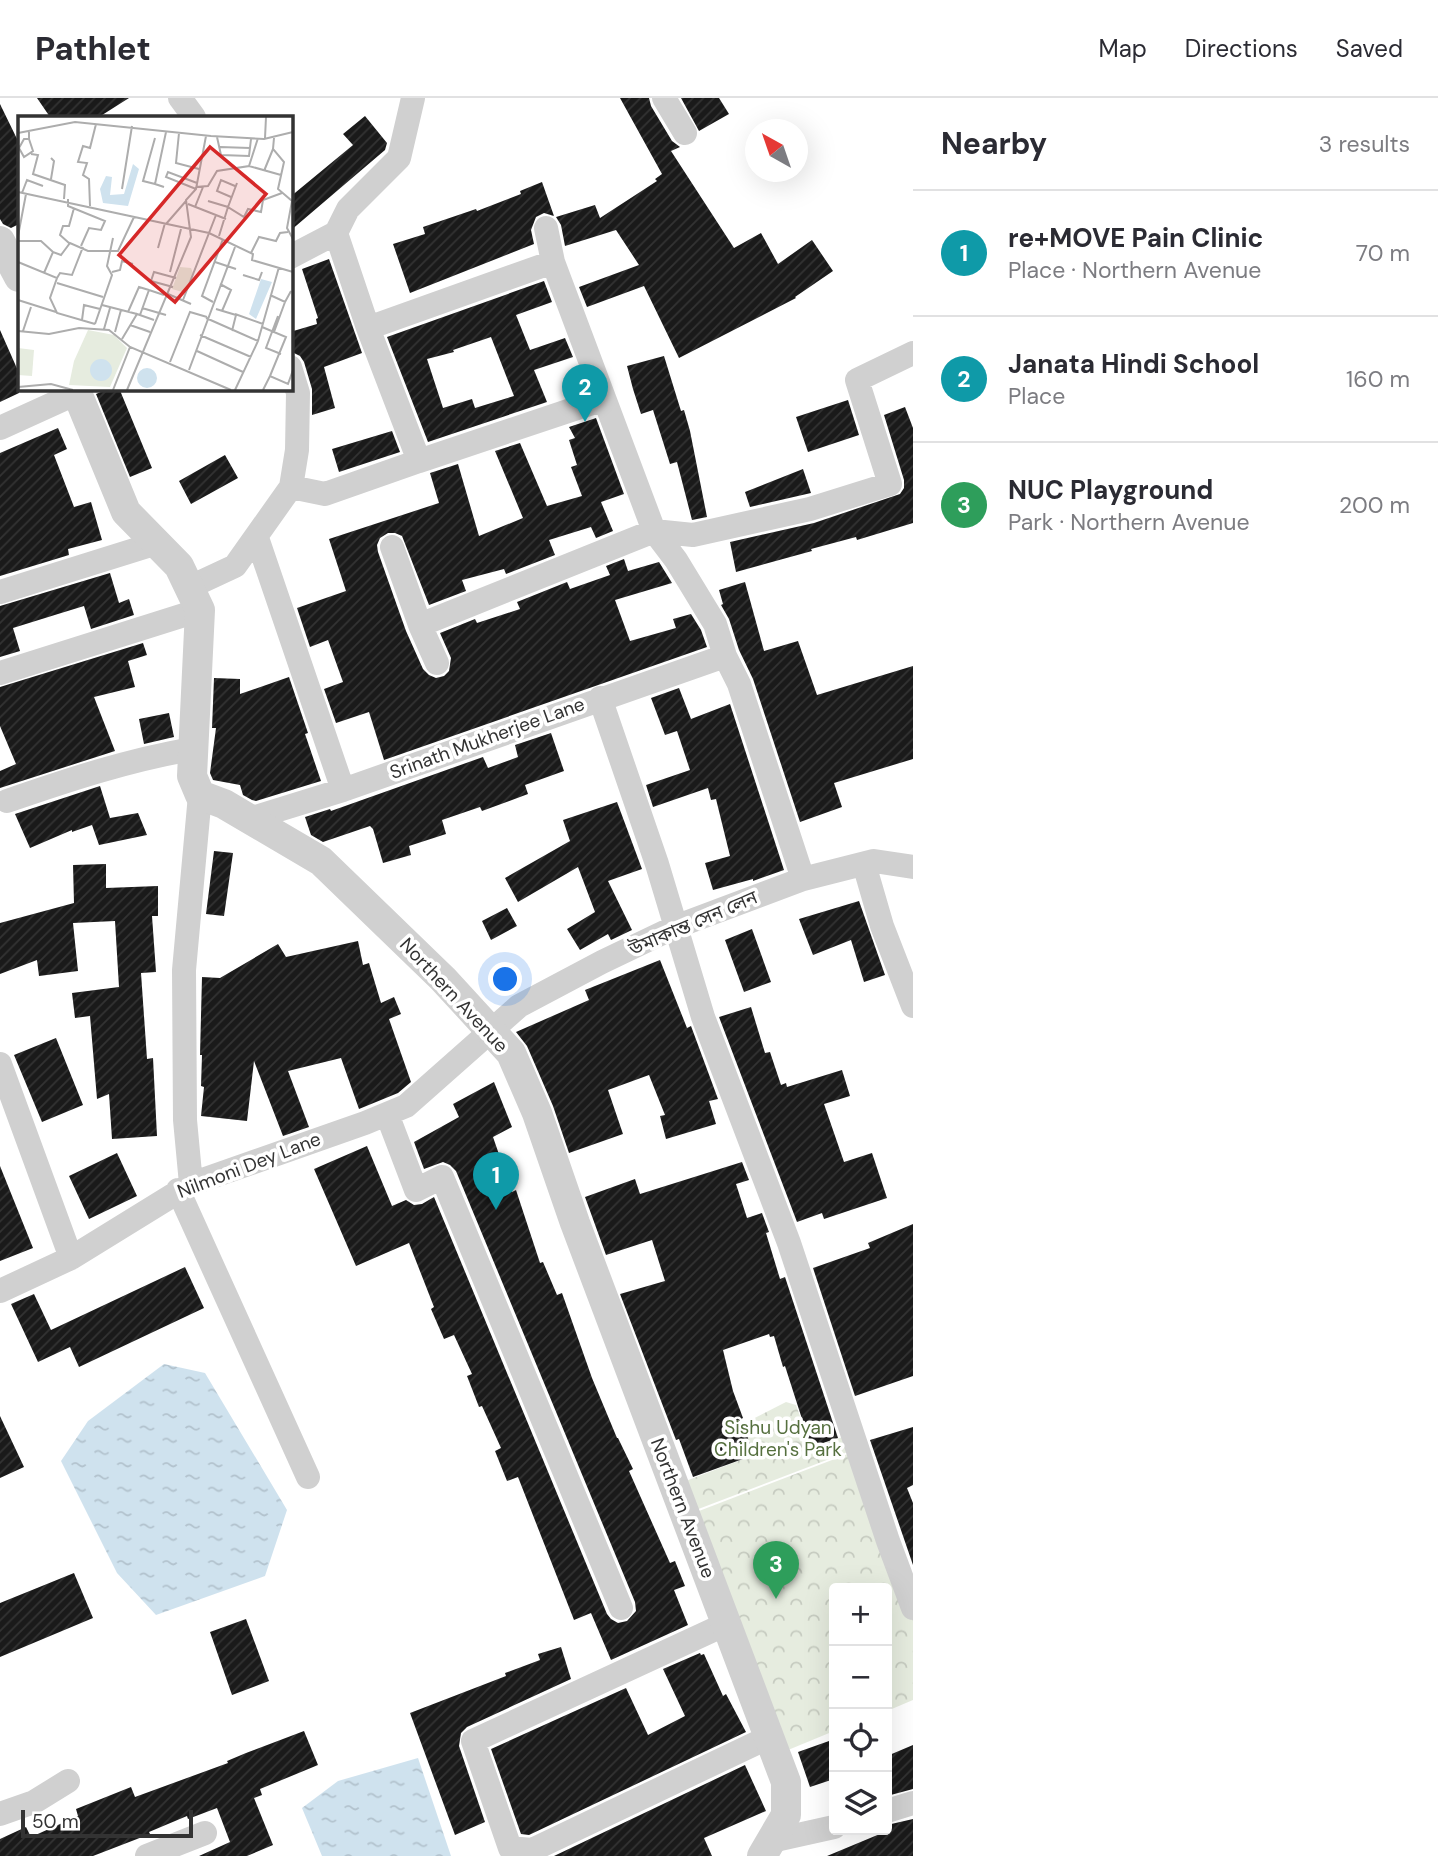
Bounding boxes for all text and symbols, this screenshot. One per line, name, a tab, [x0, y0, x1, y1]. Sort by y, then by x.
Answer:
text: Pathlet	[35, 27, 151, 70]
text: Map	[1099, 33, 1147, 64]
text: Directions	[1185, 33, 1298, 64]
text: Saved	[1336, 33, 1403, 64]
inset map	[18, 116, 292, 390]
north arrow	[745, 119, 808, 182]
text: Nearby	[941, 124, 1047, 163]
text: 3 results	[1319, 129, 1410, 159]
text: re+MOVE Pain Clinic	[1008, 221, 1263, 255]
text: 1	[960, 238, 968, 268]
text: 70 m	[1356, 238, 1410, 268]
text: Place · Northern Avenue	[1008, 255, 1261, 285]
text: Janata Hindi School	[1008, 347, 1259, 381]
pin: 2	[562, 364, 608, 422]
text: 2	[957, 364, 971, 394]
text: 160 m	[1346, 364, 1410, 394]
text: Place	[1008, 381, 1065, 411]
text: NUC Playground	[1008, 473, 1213, 507]
text: 3	[957, 490, 971, 520]
text: 200 m	[1339, 490, 1410, 520]
text: Park · Northern Avenue	[1008, 507, 1250, 537]
street label: Srinath Mukherjee Lane	[386, 691, 588, 785]
street label: উমাকান্ত সেন লেন	[624, 884, 762, 962]
street label: Northern Avenue	[394, 932, 514, 1058]
your location	[488, 962, 522, 996]
street label: Nilmoni Dey Lane	[174, 1126, 324, 1204]
pin: 1	[473, 1152, 519, 1210]
park label: Sishu Udyan Children's Park	[714, 1415, 842, 1462]
street label: Northern Avenue	[645, 1434, 721, 1582]
pin: 3	[753, 1541, 799, 1599]
map controls	[829, 1583, 892, 1835]
button: +	[829, 1583, 892, 1646]
button: −	[829, 1646, 892, 1709]
button: locate	[829, 1709, 892, 1772]
button: layers	[829, 1772, 892, 1835]
scale bar	[21, 1807, 192, 1839]
text: 50 m	[32, 1809, 79, 1834]

